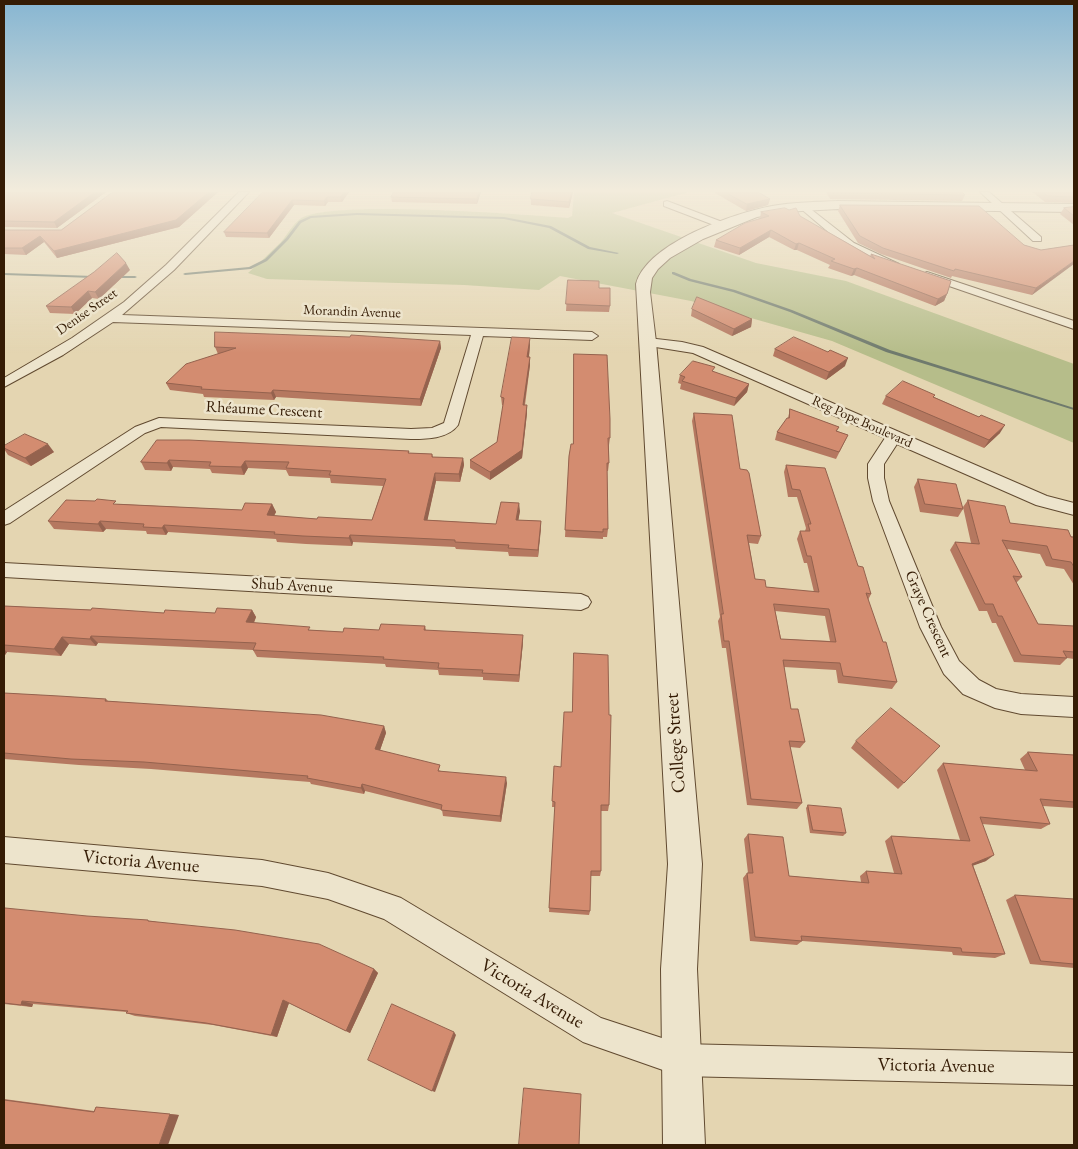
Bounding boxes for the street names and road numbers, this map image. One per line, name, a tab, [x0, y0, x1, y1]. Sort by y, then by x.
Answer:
street label: Denise Street	[53, 285, 121, 339]
street label: Morandin Avenue	[303, 302, 401, 322]
street label: Reg Pope Boulevard	[809, 392, 915, 452]
street label: Rhéaume Crescent	[205, 397, 323, 423]
street label: Graye Crescent	[900, 567, 956, 661]
street label: Shub Avenue	[251, 574, 333, 598]
street label: College Street	[661, 692, 691, 794]
street label: Victoria Avenue	[82, 846, 200, 878]
street label: Victoria Avenue	[476, 954, 588, 1034]
street label: Victoria Avenue	[877, 1054, 995, 1078]

